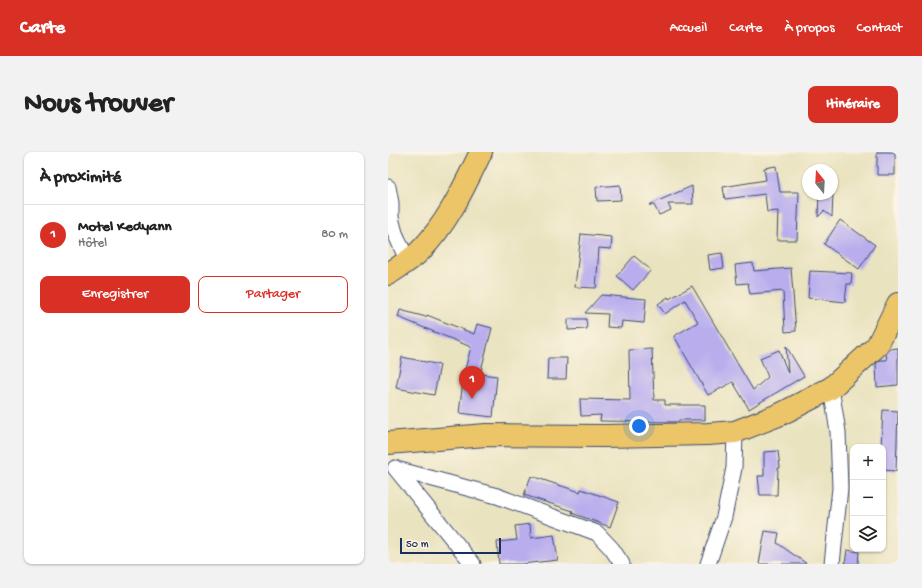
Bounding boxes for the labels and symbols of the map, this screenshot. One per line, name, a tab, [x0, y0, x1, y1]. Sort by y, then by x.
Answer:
north arrow	[802, 164, 838, 200]
pin: 1	[459, 366, 485, 399]
your location	[629, 416, 649, 436]
scale bar	[400, 536, 501, 555]

